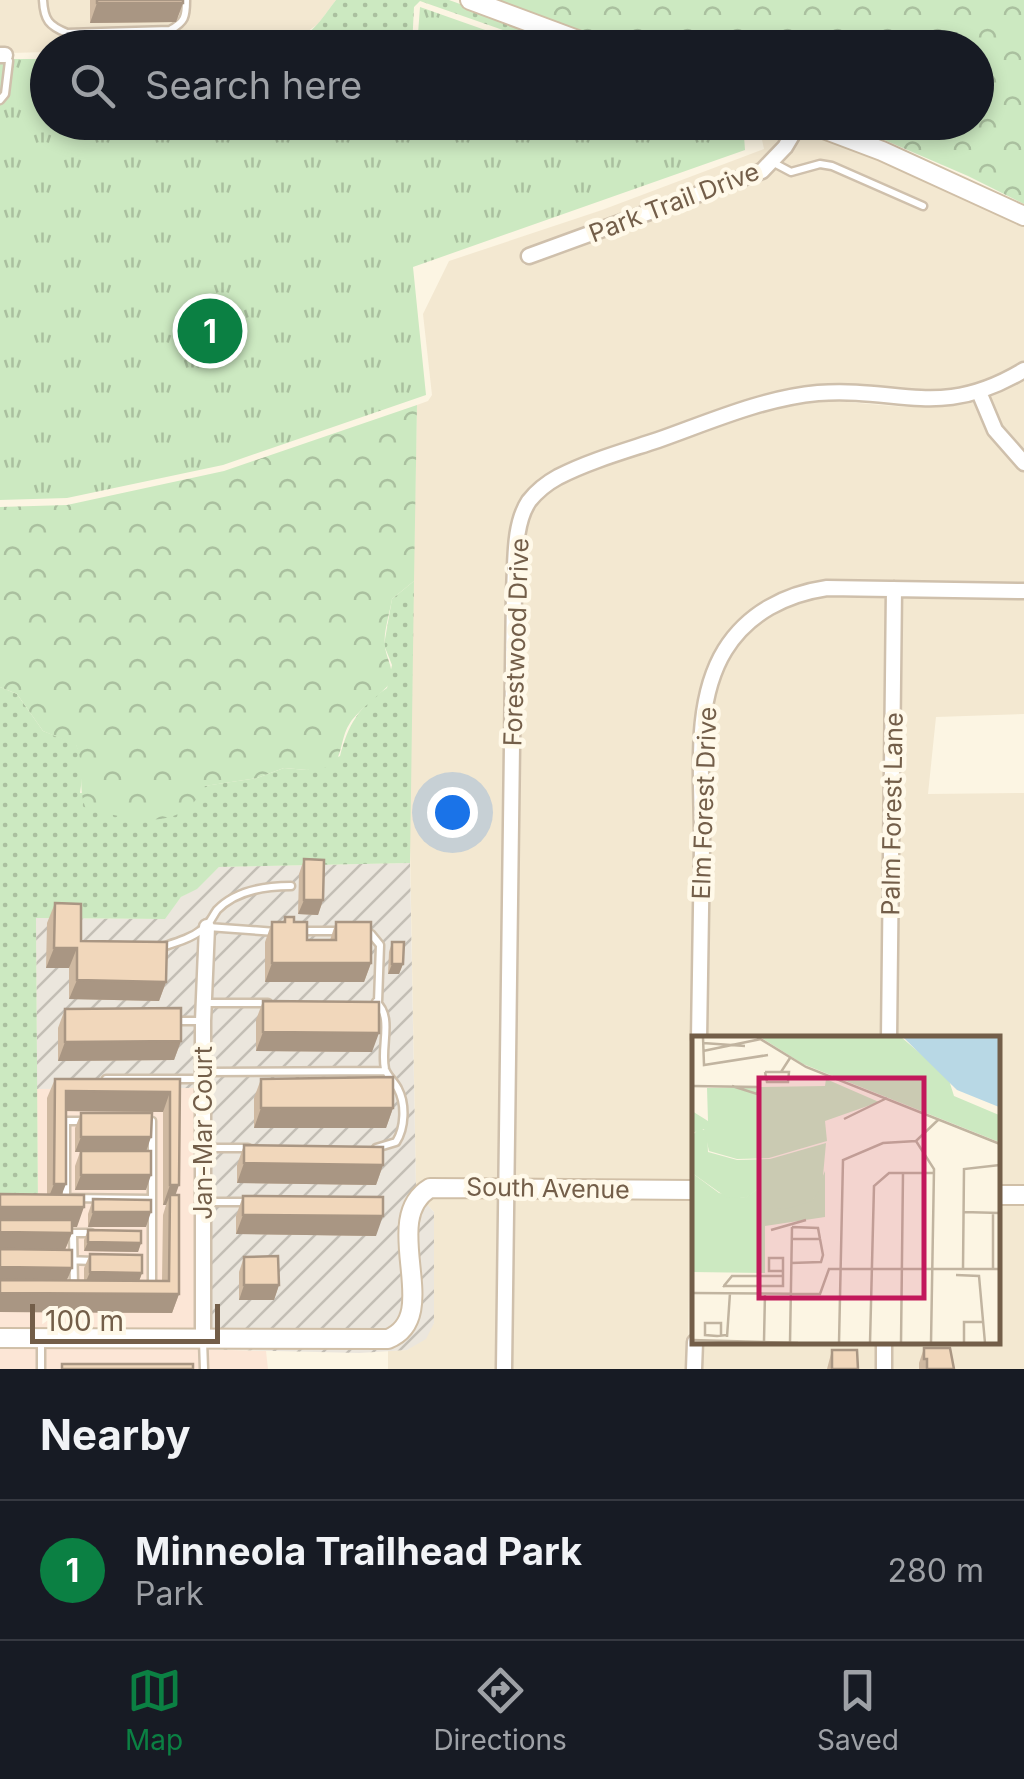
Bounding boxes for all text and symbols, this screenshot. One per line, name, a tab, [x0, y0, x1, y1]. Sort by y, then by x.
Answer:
search box	[30, 30, 994, 140]
icon: search	[65, 58, 120, 113]
text: Search here	[145, 62, 362, 108]
street label: Park Trail Drive	[585, 156, 763, 248]
pin: 1	[178, 294, 242, 368]
street label: Forestwood Drive	[497, 537, 535, 747]
street label: Elm Forest Drive	[686, 706, 722, 900]
street label: Palm Forest Lane	[875, 712, 909, 916]
your location	[427, 787, 478, 838]
inset map	[692, 1036, 999, 1344]
street label: Jan-Mar Court	[188, 1046, 218, 1220]
street label: South Avenue	[466, 1172, 630, 1204]
scale bar	[30, 1299, 220, 1344]
text: 100 m	[45, 1304, 124, 1338]
text: Nearby	[40, 1409, 191, 1460]
text: Minneola Trailhead Park	[135, 1528, 582, 1574]
text: 1	[66, 1551, 79, 1590]
text: 280 m	[887, 1551, 984, 1590]
text: Park	[135, 1574, 204, 1613]
tab: Map	[125, 1663, 183, 1757]
tab: Directions	[433, 1663, 567, 1757]
tab: Saved	[817, 1663, 899, 1757]

